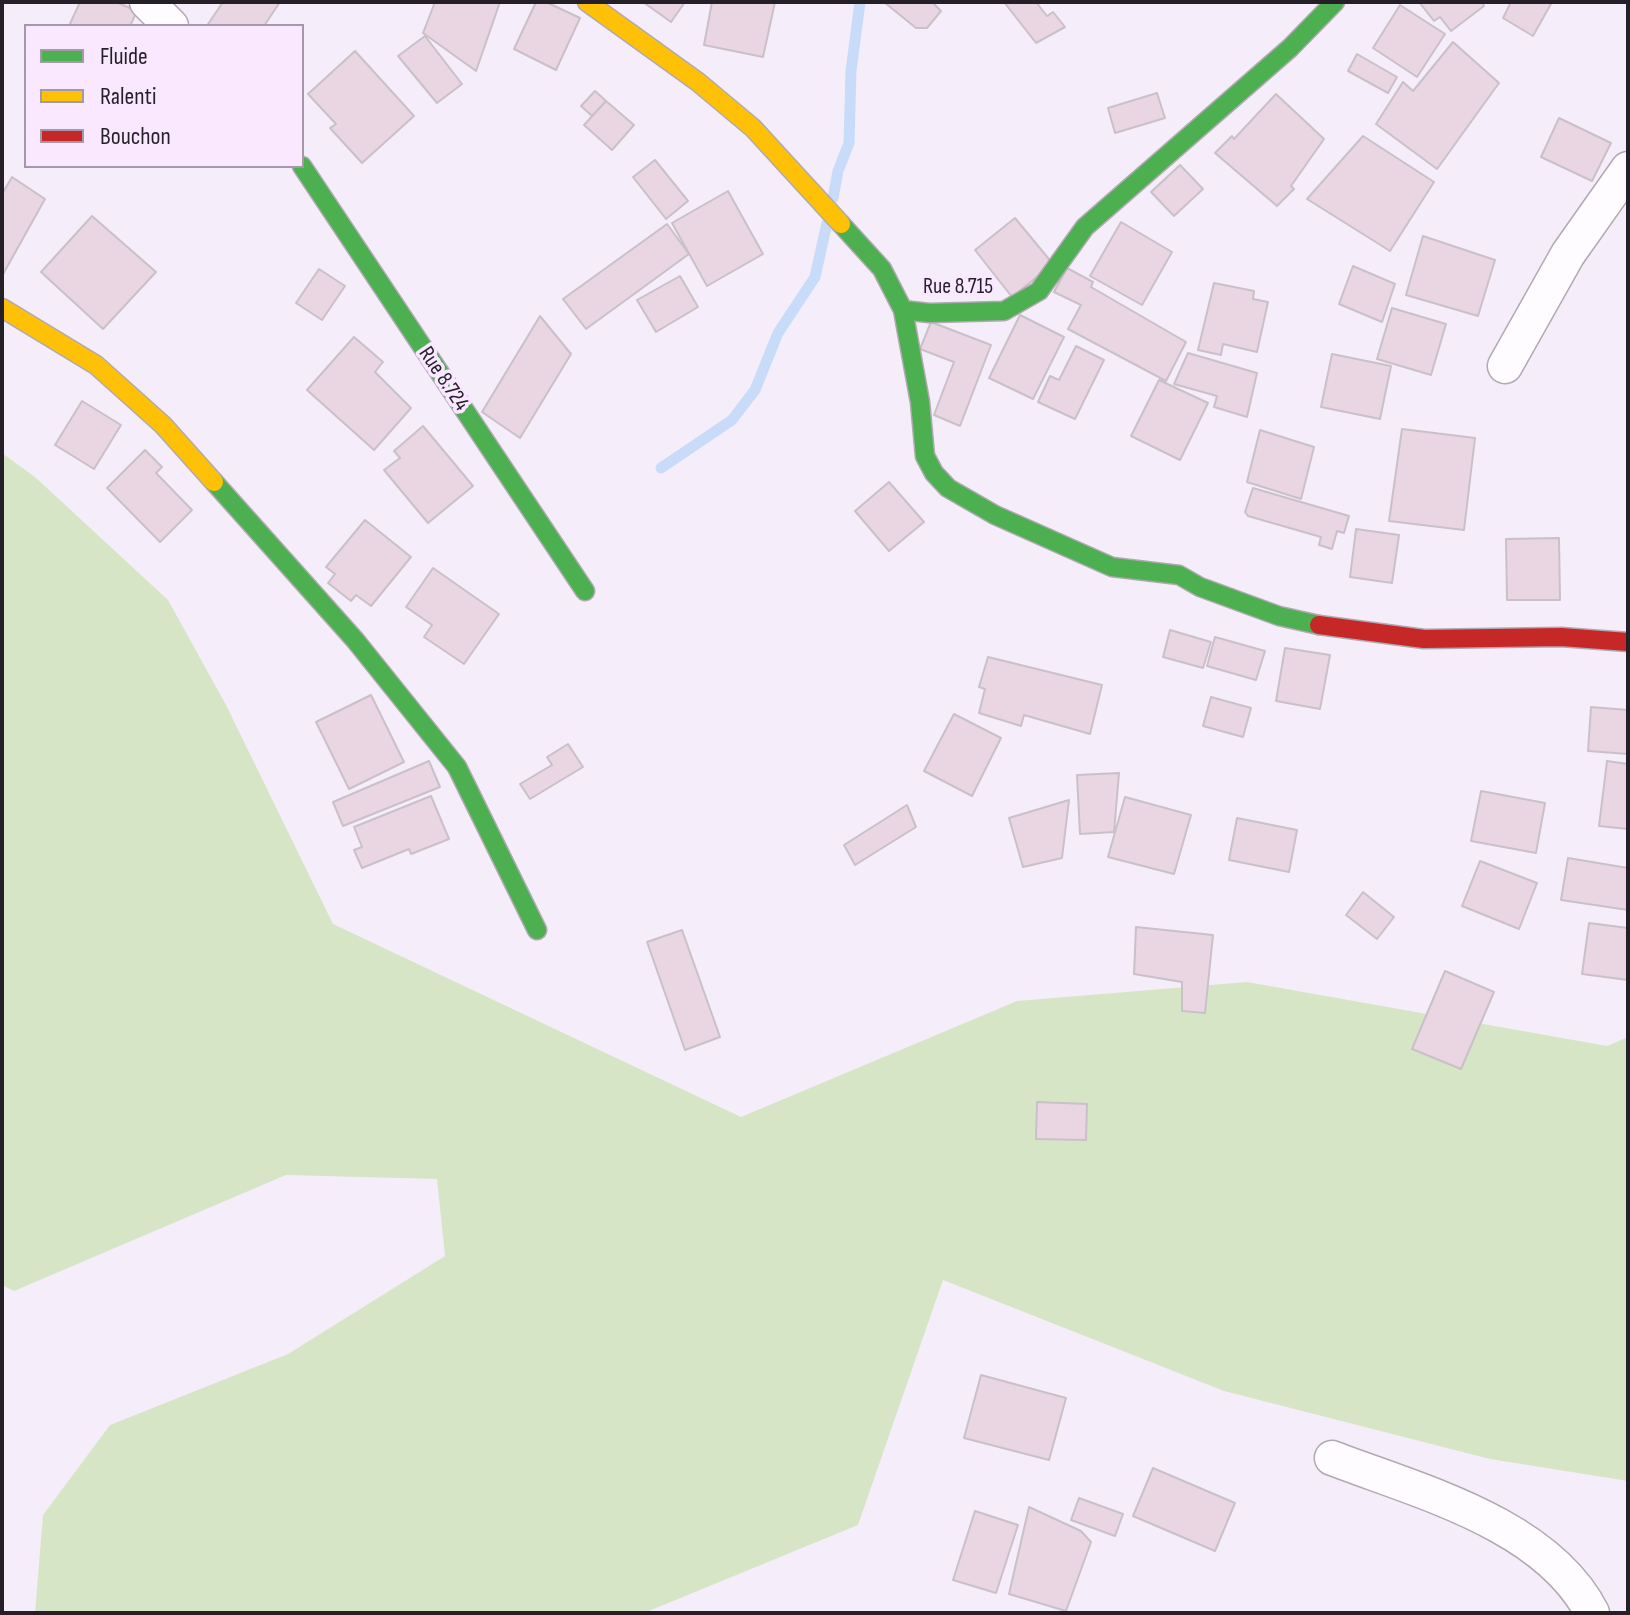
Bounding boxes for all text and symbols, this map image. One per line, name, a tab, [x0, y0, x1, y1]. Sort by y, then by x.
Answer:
legend	[24, 24, 304, 168]
text: Fluide	[100, 42, 148, 71]
text: Ralenti	[100, 82, 156, 111]
text: Bouchon	[100, 122, 171, 151]
street label: Rue 8.715	[923, 274, 993, 300]
street label: Rue 8.724	[412, 342, 474, 416]

